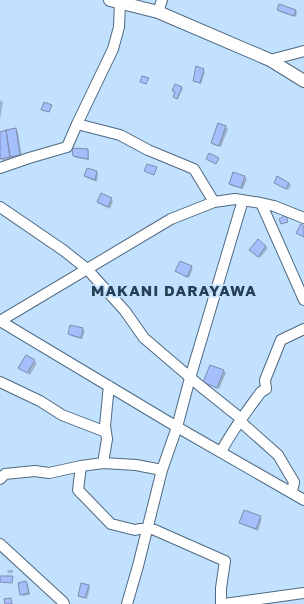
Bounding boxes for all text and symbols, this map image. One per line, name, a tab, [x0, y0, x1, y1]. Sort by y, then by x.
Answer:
district label: MAKANI DARAYAWA	[91, 281, 257, 299]

